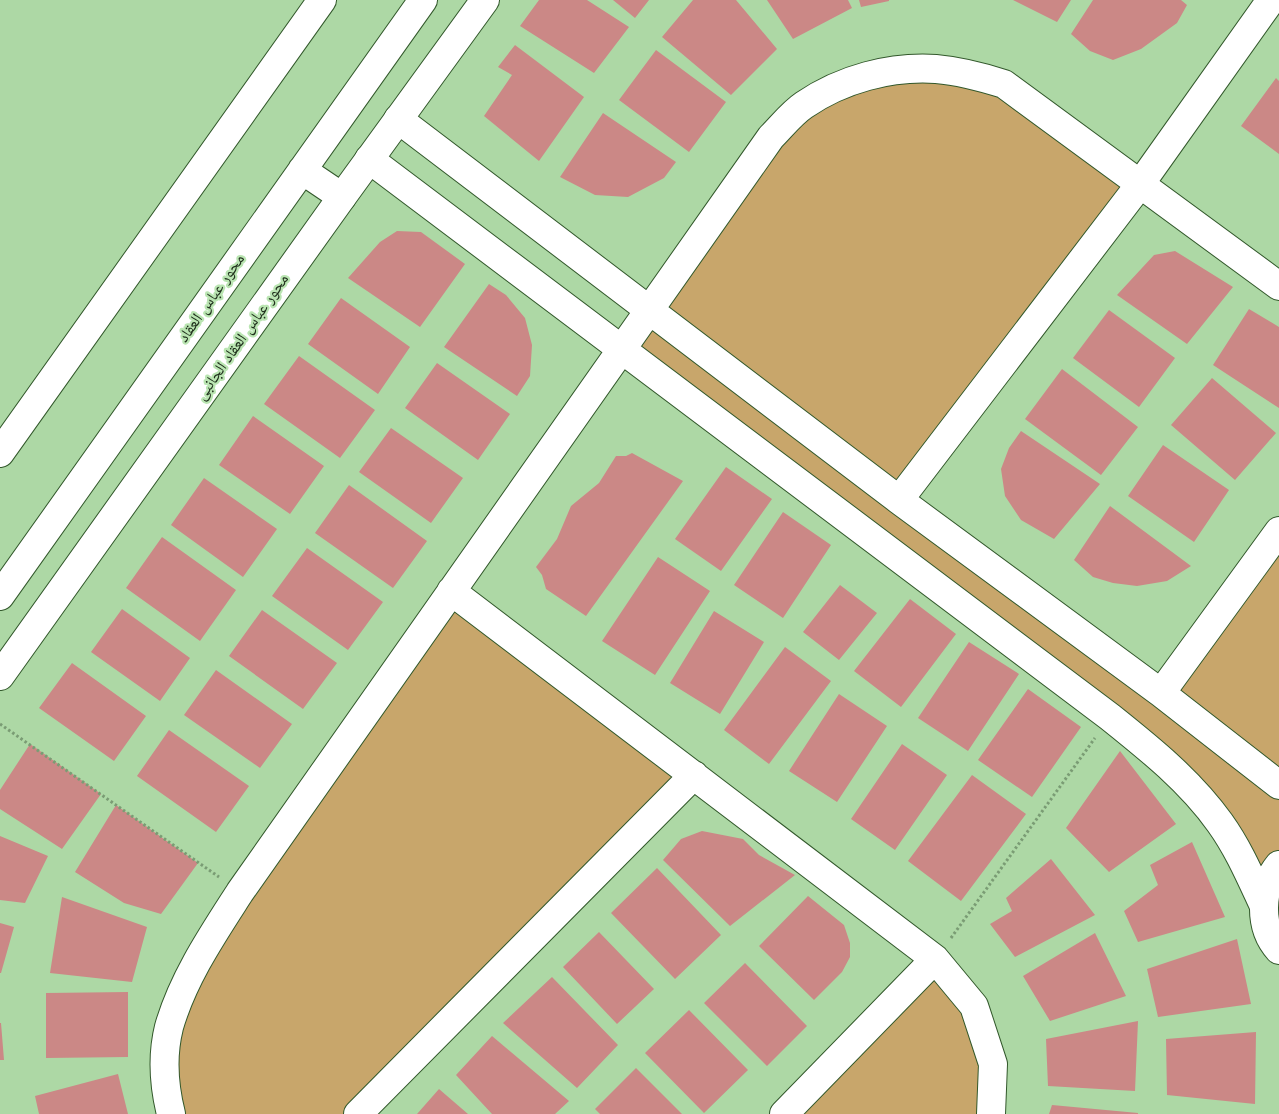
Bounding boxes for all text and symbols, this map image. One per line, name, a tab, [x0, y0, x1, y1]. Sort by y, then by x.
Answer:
street label: محور عباس العقاد	[173, 250, 249, 346]
street label: محور عباس العقاد الجانبى	[191, 270, 293, 404]

